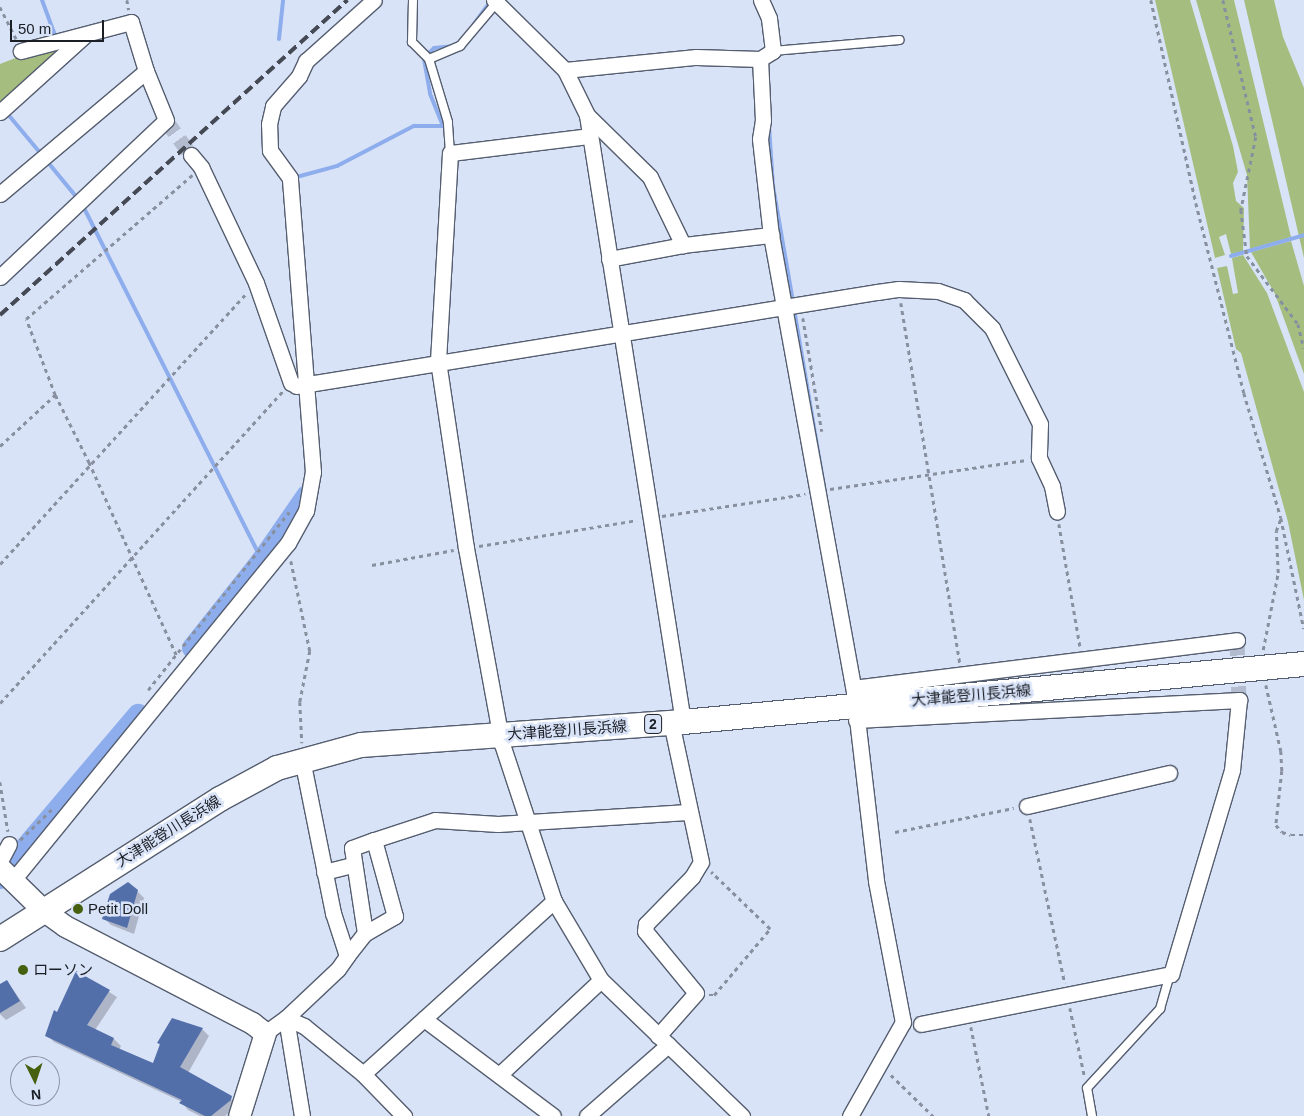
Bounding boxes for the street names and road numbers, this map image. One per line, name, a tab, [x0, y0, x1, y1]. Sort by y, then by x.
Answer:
street label: 大津能登川長浜線	[910, 681, 1032, 709]
road number: 2	[643, 712, 663, 736]
street label: 大津能登川長浜線	[507, 717, 627, 743]
street label: 大津能登川長浜線	[112, 792, 224, 870]

